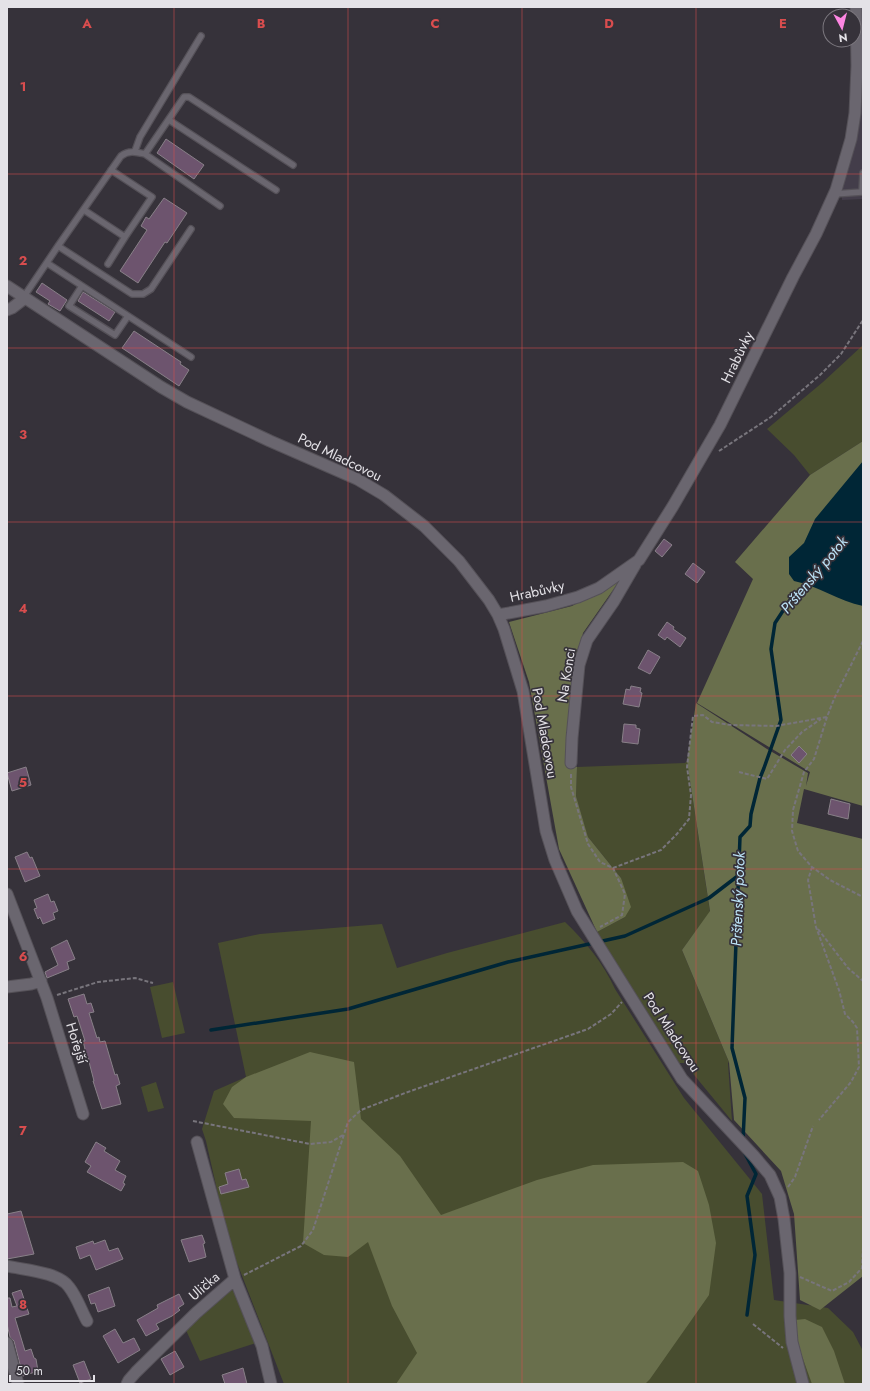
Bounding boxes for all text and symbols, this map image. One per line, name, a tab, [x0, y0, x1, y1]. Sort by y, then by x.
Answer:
north arrow	[822, 8, 862, 48]
text: A	[81, 14, 92, 33]
text: B	[257, 14, 266, 33]
text: C	[430, 14, 440, 33]
text: D	[604, 14, 614, 33]
text: E	[779, 14, 787, 33]
text: N	[838, 29, 849, 46]
text: 1	[20, 77, 26, 96]
text: 2	[19, 251, 27, 270]
street label: Hrabůvky	[716, 327, 759, 386]
text: 3	[19, 425, 27, 444]
street label: Pod Mladcovou	[295, 428, 385, 486]
water label: Prštenský potok	[775, 531, 853, 618]
street label: Hrabůvky	[508, 575, 567, 607]
text: 4	[18, 599, 28, 618]
street label: Na Konci	[552, 646, 580, 704]
street label: Pod Mladcovou	[527, 686, 563, 780]
text: 5	[19, 773, 27, 792]
water label: Prštenský potok	[725, 851, 751, 947]
text: 6	[19, 947, 28, 966]
street label: Pod Mladcovou	[639, 988, 705, 1076]
street label: Hořejší	[61, 1020, 93, 1067]
text: 7	[19, 1121, 27, 1140]
street label: Ulička	[184, 1267, 224, 1305]
text: 8	[19, 1295, 27, 1314]
scale bar	[10, 1357, 94, 1383]
text: 50 m	[16, 1362, 43, 1380]

